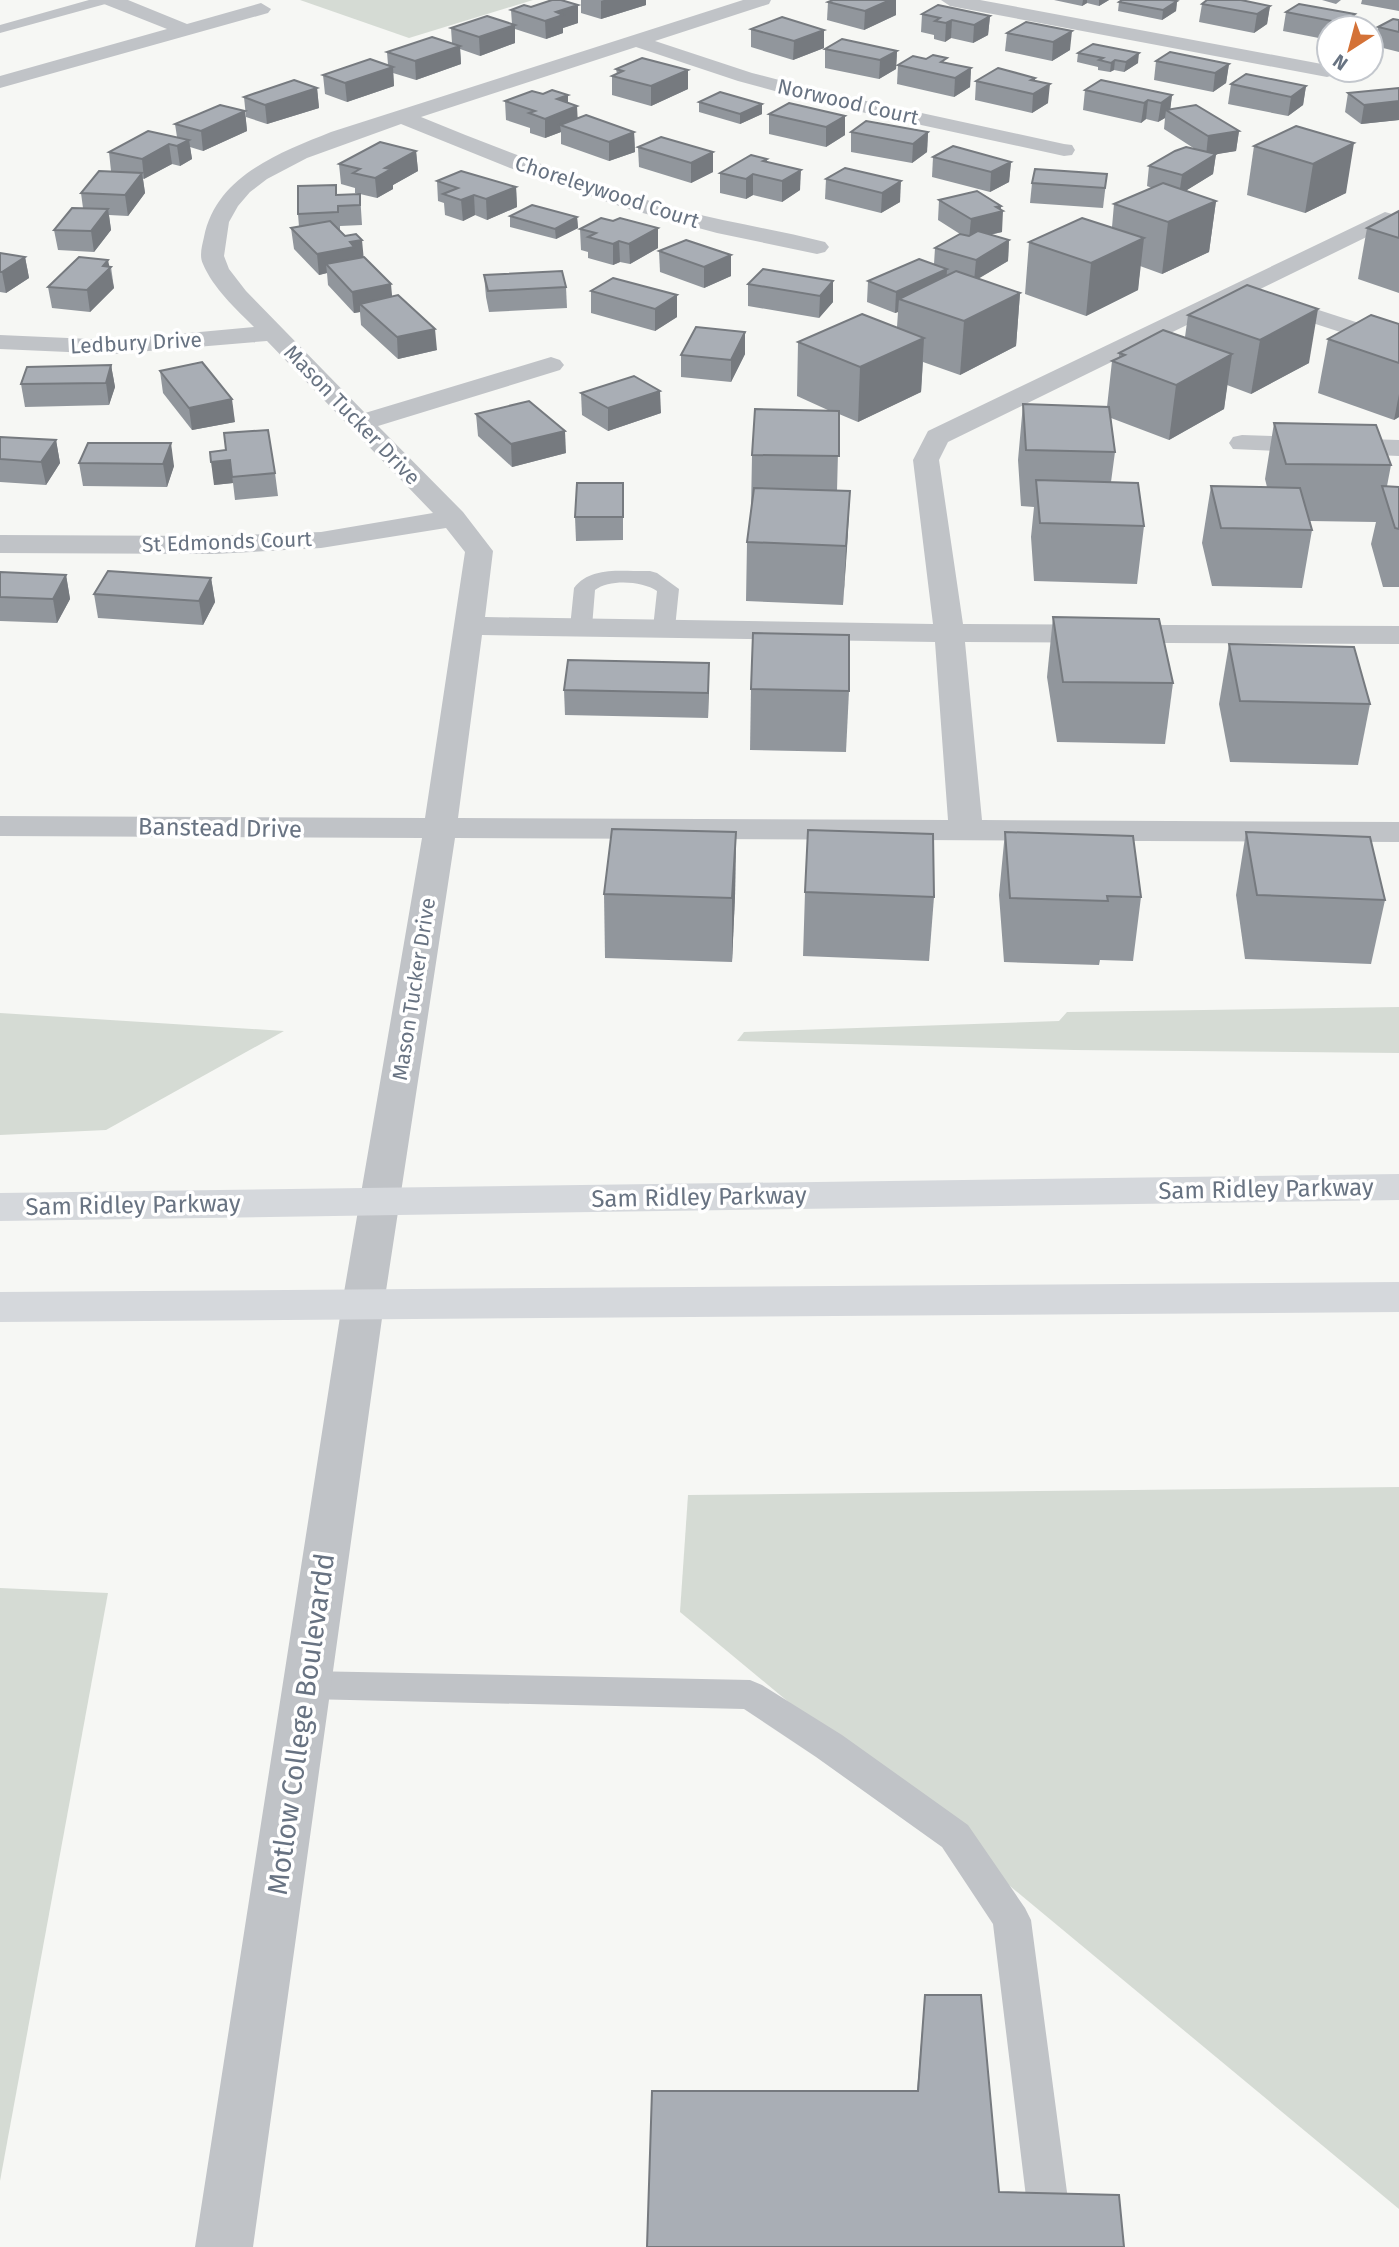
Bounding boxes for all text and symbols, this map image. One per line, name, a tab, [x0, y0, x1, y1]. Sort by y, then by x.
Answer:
north arrow	[1315, 14, 1385, 84]
text: N	[1328, 49, 1352, 75]
street label: Norwood Court	[775, 73, 921, 131]
street label: Choreleywood Court	[512, 150, 703, 234]
street label: Ledbury Drive	[69, 327, 203, 359]
street label: Mason Tucker Drive	[278, 340, 426, 490]
street label: St Edmonds Court	[142, 526, 313, 558]
street label: Banstead Drive	[138, 813, 302, 843]
street label: Mason Tucker Drive	[387, 896, 441, 1082]
street label: Sam Ridley Parkway	[1158, 1173, 1374, 1205]
street label: Sam Ridley Parkway	[591, 1181, 807, 1213]
street label: Sam Ridley Parkway	[25, 1189, 241, 1221]
street label: Motlow College Boulevardd	[261, 1551, 341, 1897]

